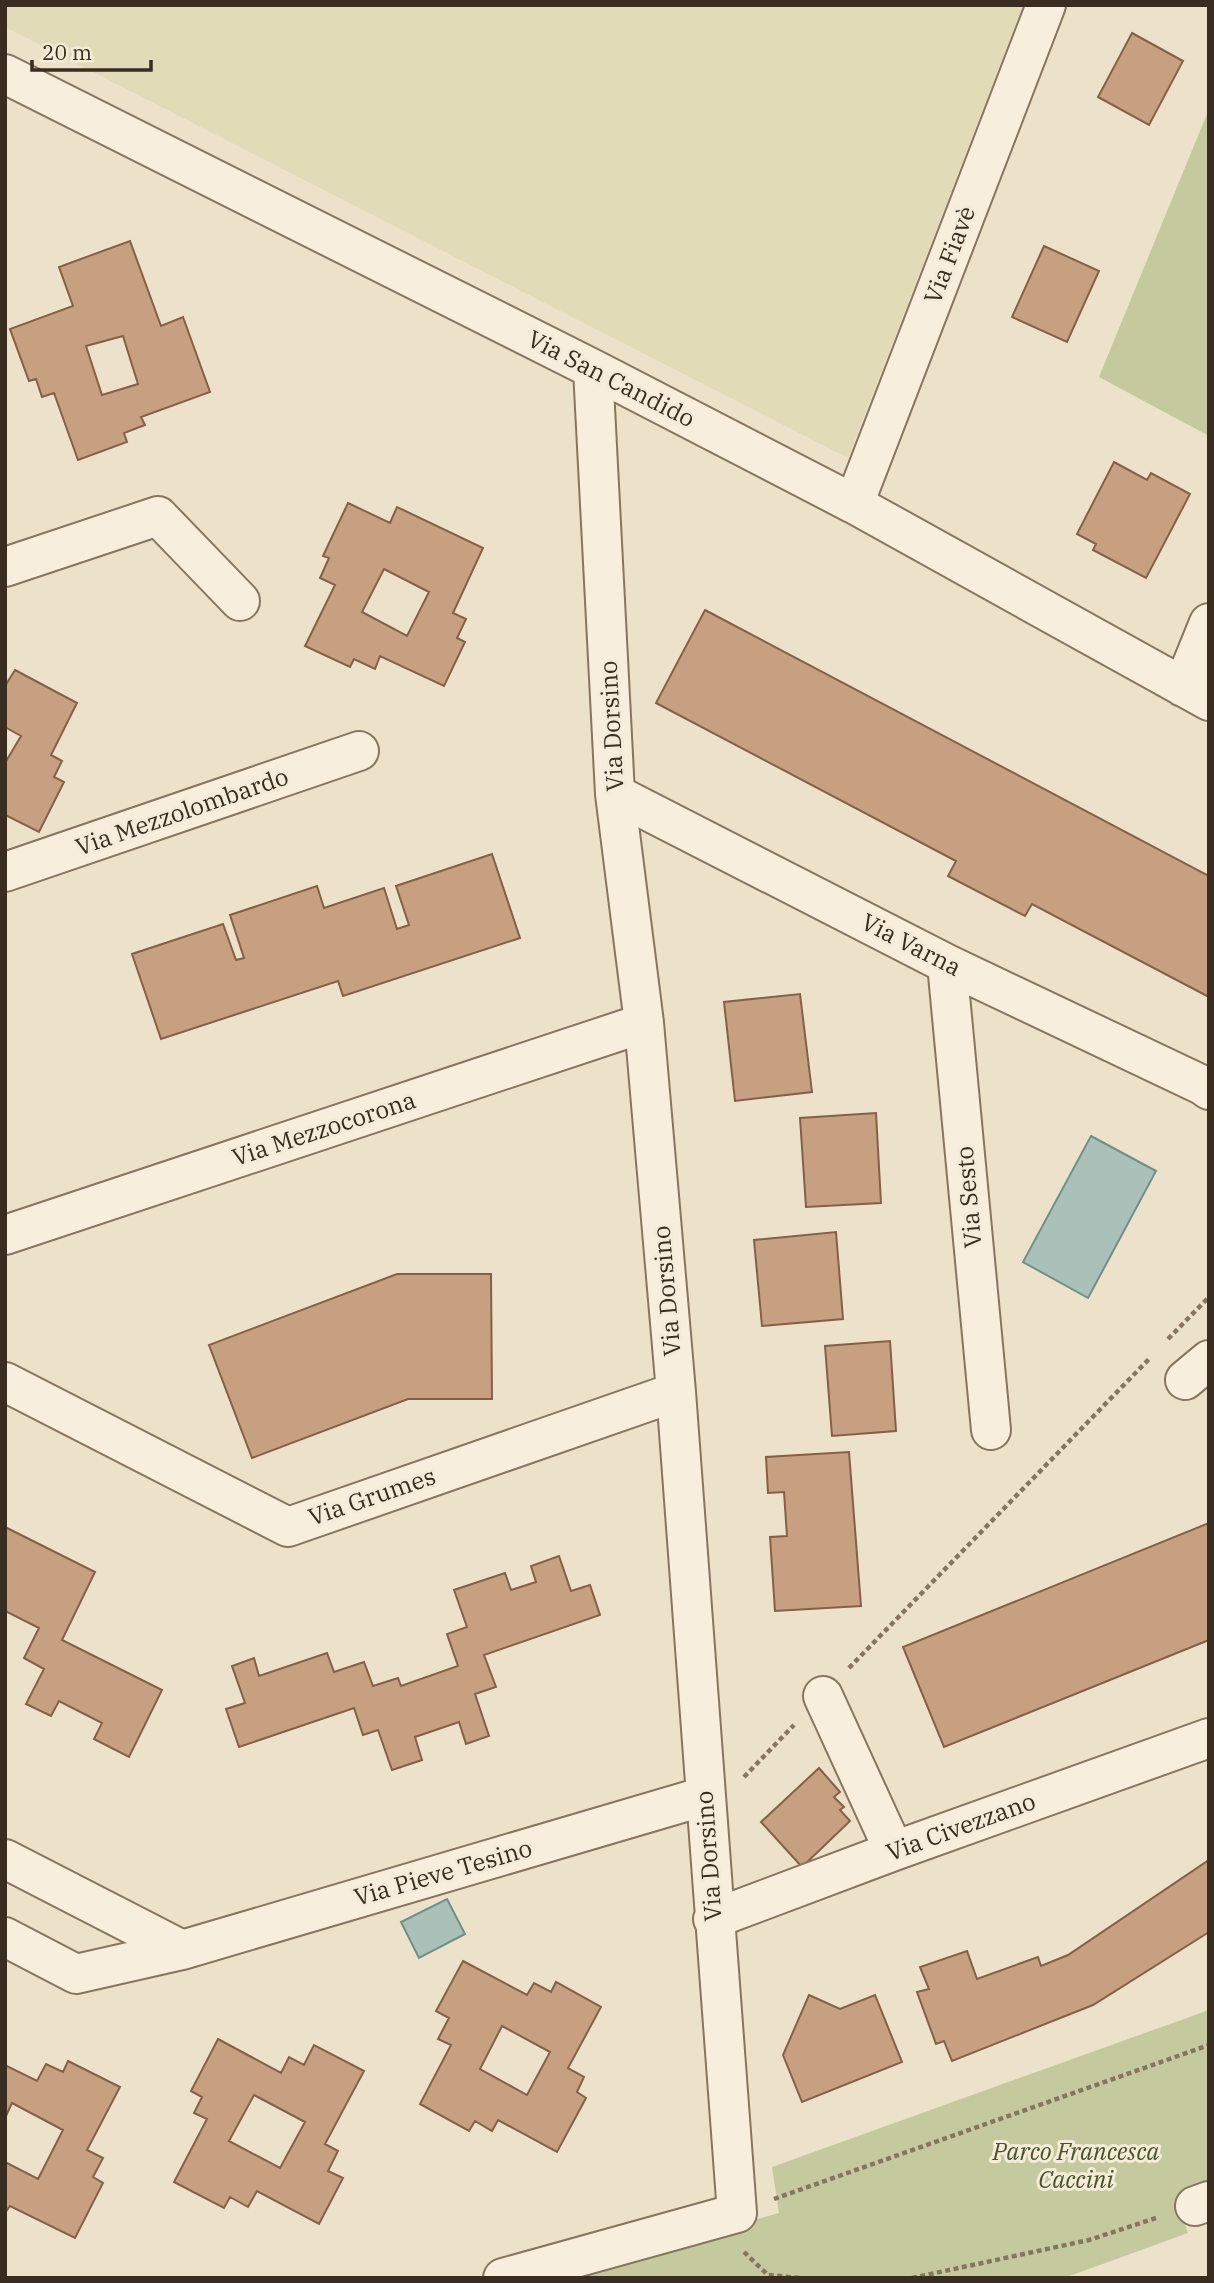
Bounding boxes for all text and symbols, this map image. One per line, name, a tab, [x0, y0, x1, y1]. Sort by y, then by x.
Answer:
scale bar	[32, 28, 150, 72]
text: 20 m	[42, 38, 92, 66]
street label: Via Fiavè	[916, 201, 982, 308]
street label: Via San Candido	[522, 322, 701, 434]
street label: Via Dorsino	[592, 660, 630, 792]
street label: Via Mezzolombardo	[71, 760, 292, 863]
street label: Via Varna	[856, 905, 967, 983]
street label: Via Mezzocorona	[228, 1083, 420, 1173]
street label: Via Sesto	[948, 1145, 988, 1249]
street label: Via Dorsino	[644, 1224, 688, 1358]
street label: Via Grumes	[304, 1459, 439, 1533]
street label: Via Civezzano	[882, 1784, 1040, 1868]
street label: Via Dorsino	[687, 1790, 729, 1923]
street label: Via Pieve Tesino	[350, 1831, 535, 1913]
park label: Parco Francesca Caccini	[992, 2135, 1159, 2195]

